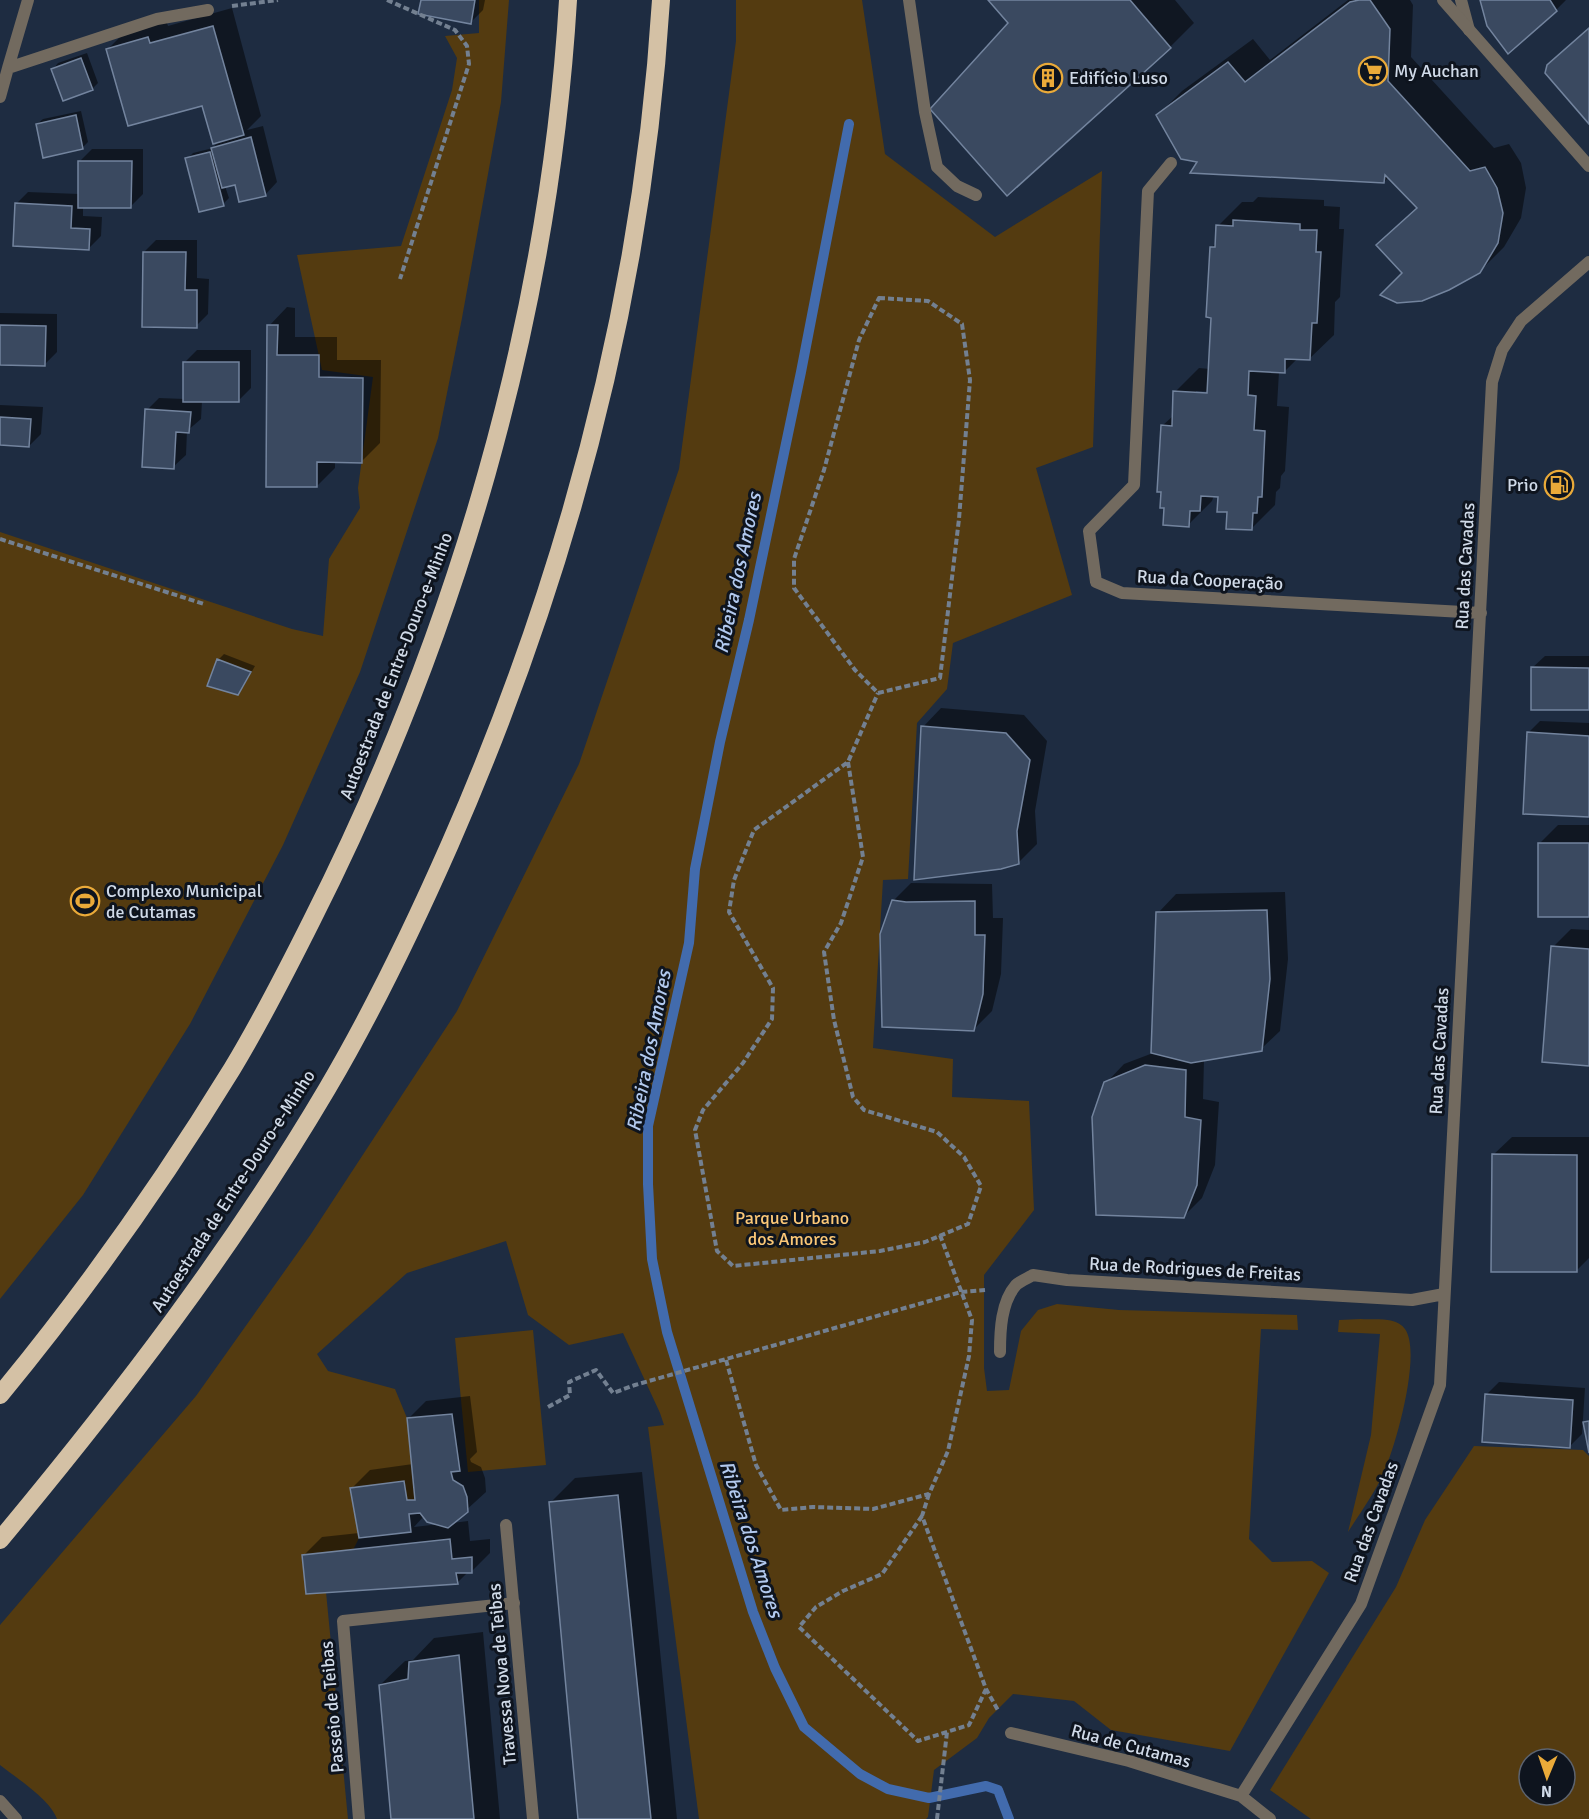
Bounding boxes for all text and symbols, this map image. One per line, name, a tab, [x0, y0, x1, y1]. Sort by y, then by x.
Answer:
supermarket icon: My Auchan	[1357, 55, 1389, 87]
place label: My Auchan	[1394, 60, 1479, 82]
building icon: Edifício Luso	[1032, 62, 1064, 94]
place label: Edifício Luso	[1069, 67, 1168, 89]
fuel station icon: Prio	[1543, 469, 1575, 501]
place label: Prio	[1507, 474, 1538, 496]
water label: Ribeira dos Amores	[709, 488, 768, 656]
street label: Rua das Cavadas	[1451, 502, 1479, 630]
street label: Autoestrada de Entre-Douro-e-Minho	[335, 529, 457, 803]
street label: Rua da Cooperação	[1136, 565, 1284, 595]
place label: Complexo Municipal de Cutamas	[106, 880, 262, 923]
sports icon: Complexo Municipal de Cutamas	[69, 885, 101, 917]
water label: Ribeira dos Amores	[621, 966, 677, 1134]
street label: Rua das Cavadas	[1425, 987, 1453, 1115]
street label: Autoestrada de Entre-Douro-e-Minho	[146, 1066, 320, 1316]
park label: Parque Urbano dos Amores	[735, 1207, 849, 1250]
street label: Rua de Rodrigues de Freitas	[1088, 1252, 1302, 1286]
water label: Ribeira dos Amores	[714, 1457, 789, 1623]
street label: Rua das Cavadas	[1339, 1458, 1403, 1586]
street label: Travessa Nova de Teibas	[483, 1582, 521, 1766]
street label: Passeio de Teibas	[315, 1640, 349, 1774]
street label: Rua de Cutamas	[1069, 1719, 1193, 1773]
north arrow	[1517, 1747, 1577, 1807]
text: N	[1541, 1781, 1552, 1801]

